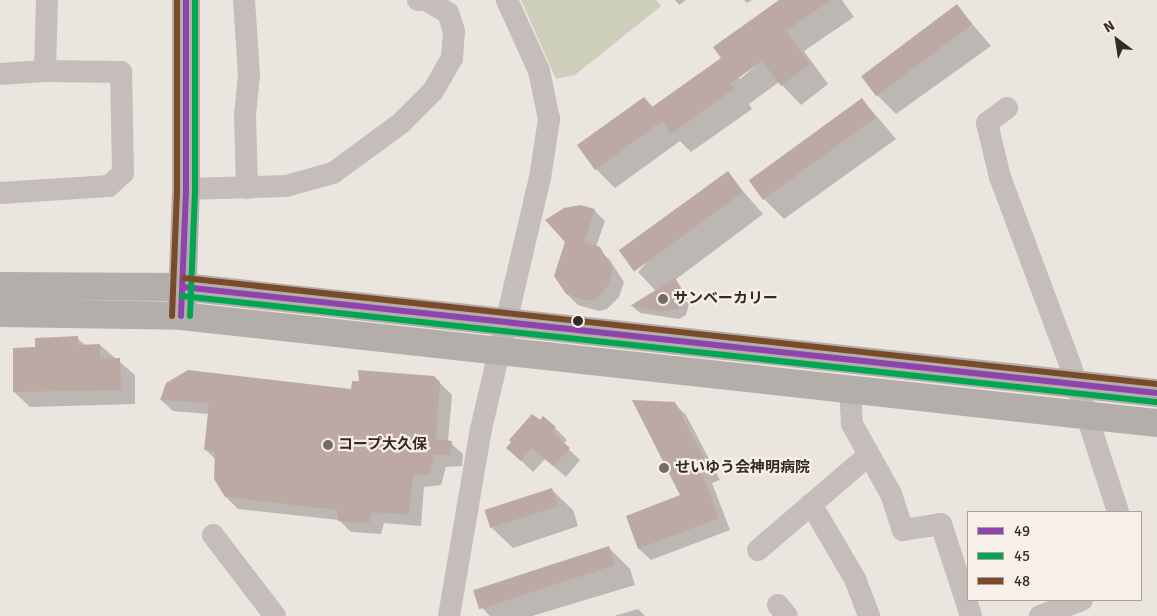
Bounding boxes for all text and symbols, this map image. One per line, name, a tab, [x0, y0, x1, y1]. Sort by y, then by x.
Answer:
north arrow	[1092, 15, 1142, 65]
text: N	[1100, 17, 1118, 37]
place label: サンベーカリー	[673, 290, 778, 308]
marker: サンベーカリー	[657, 293, 669, 305]
unlabelled marker	[573, 316, 583, 326]
place label: コープ大久保	[338, 436, 428, 454]
marker: コープ大久保	[322, 439, 334, 451]
place label: せいゆう会神明病院	[675, 459, 810, 477]
marker: せいゆう会神明病院	[657, 461, 671, 475]
legend	[967, 511, 1142, 601]
text: 49	[1014, 522, 1030, 540]
text: 45	[1014, 547, 1030, 565]
text: 48	[1014, 572, 1030, 590]

